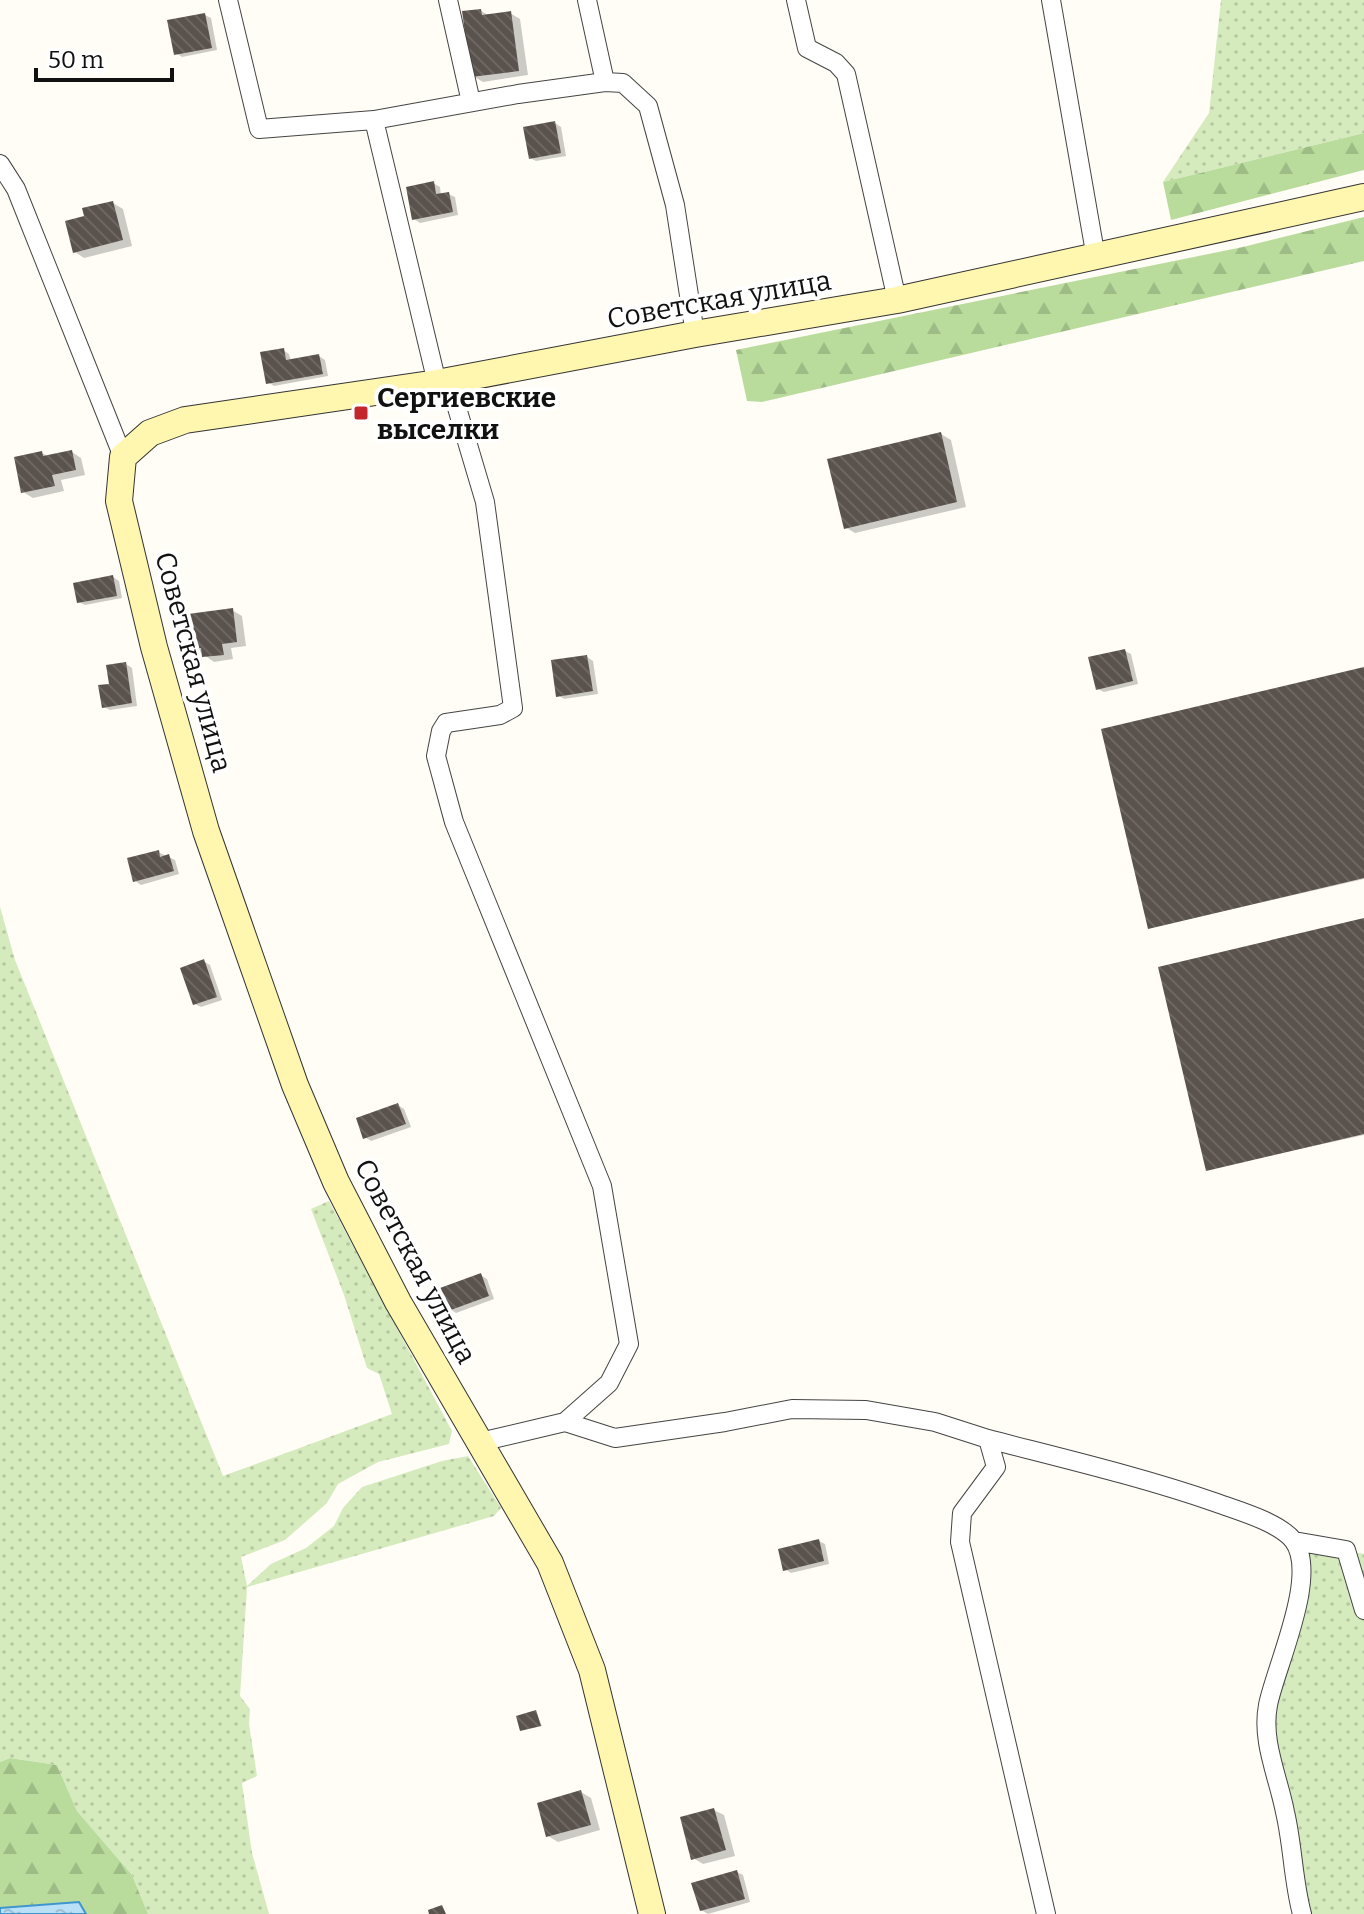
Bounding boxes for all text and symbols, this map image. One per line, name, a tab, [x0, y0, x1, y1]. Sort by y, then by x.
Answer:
scale bar	[36, 32, 172, 82]
text: 50 m	[48, 46, 104, 74]
street label: Советская улица	[605, 264, 834, 335]
place label: Сергиевские выселки	[377, 381, 556, 446]
marker: Сергиевские выселки	[352, 404, 370, 422]
street label: Советская улица	[148, 548, 239, 776]
street label: Советская улица	[348, 1153, 483, 1369]

